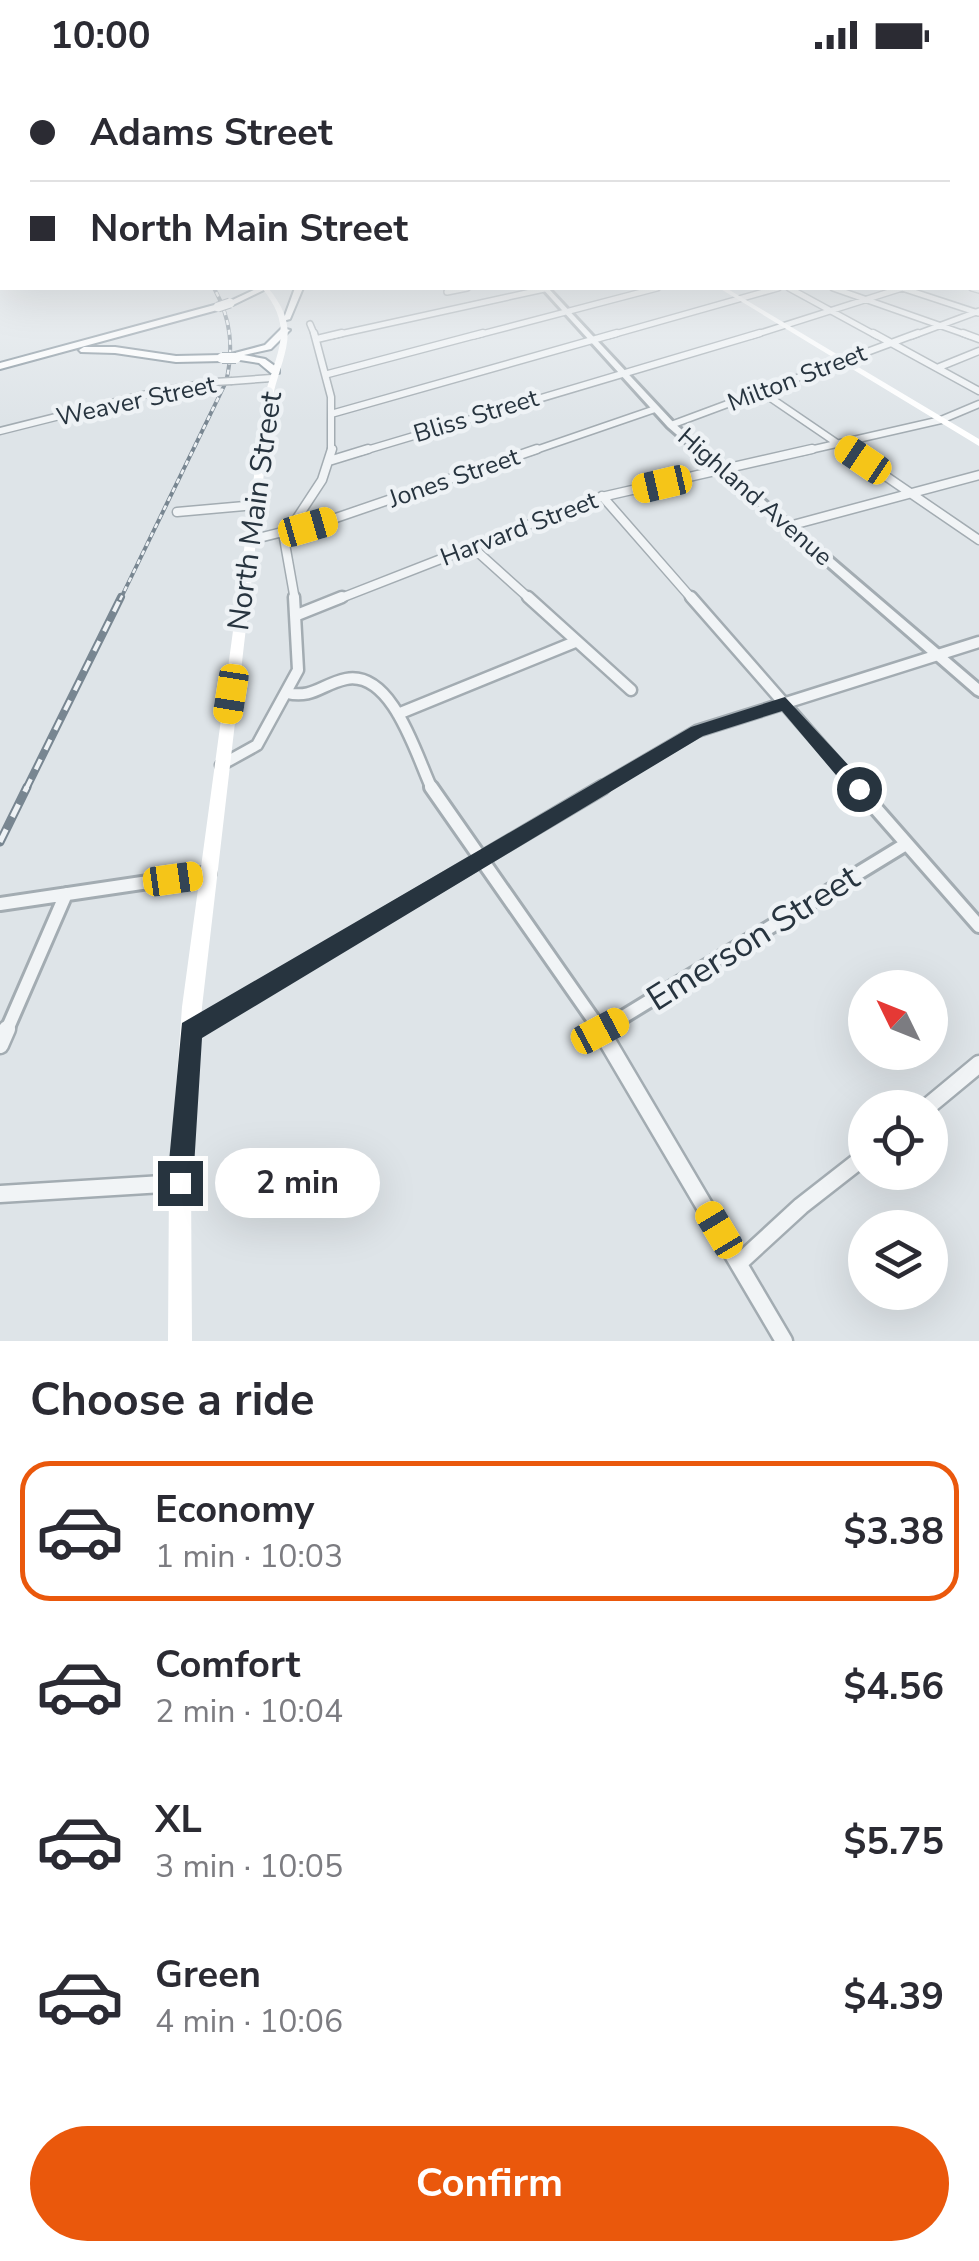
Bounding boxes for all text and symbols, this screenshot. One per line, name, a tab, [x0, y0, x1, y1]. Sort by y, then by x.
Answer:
text: 10:00	[50, 10, 151, 61]
text: Adams Street	[90, 107, 332, 158]
text: North Main Street	[90, 203, 408, 254]
street label: Milton Street	[723, 336, 871, 420]
street label: Weaver Street	[53, 367, 219, 434]
street label: Bliss Street	[409, 381, 543, 451]
street label: North Main Street	[218, 388, 292, 633]
street label: Highland Avenue	[670, 420, 840, 574]
car	[830, 431, 896, 489]
street label: Jones Street	[383, 440, 524, 517]
car	[629, 463, 695, 505]
street label: Harvard Street	[435, 483, 603, 575]
car	[275, 504, 341, 550]
car	[211, 662, 251, 726]
route start	[837, 767, 882, 812]
street label: Emerson Street	[638, 854, 869, 1022]
car	[141, 860, 205, 898]
north arrow	[848, 970, 948, 1070]
map controls	[848, 970, 948, 1310]
car	[566, 1004, 634, 1058]
button: locate	[848, 1090, 948, 1190]
callout: 2 min	[215, 1148, 380, 1218]
route end	[158, 1161, 203, 1206]
text: 2 min	[256, 1161, 339, 1204]
car	[691, 1197, 747, 1263]
button: layers	[848, 1210, 948, 1310]
text: Choose a ride	[30, 1370, 315, 1431]
text: Economy	[155, 1484, 314, 1535]
icon: car	[35, 1486, 125, 1576]
text: $3.38	[843, 1506, 944, 1557]
text: 1 min · 10:03	[155, 1535, 343, 1578]
text: Comfort	[155, 1639, 300, 1690]
icon: car	[35, 1641, 125, 1731]
text: $4.56	[843, 1661, 944, 1712]
text: 2 min · 10:04	[155, 1690, 343, 1733]
text: XL	[155, 1794, 202, 1845]
icon: car	[35, 1796, 125, 1886]
text: $5.75	[843, 1816, 944, 1867]
text: 3 min · 10:05	[155, 1845, 343, 1888]
text: Green	[155, 1949, 261, 2000]
icon: car	[35, 1951, 125, 2041]
text: $4.39	[843, 1971, 944, 2022]
text: 4 min · 10:06	[155, 2000, 343, 2043]
button: Confirm	[30, 2126, 949, 2241]

